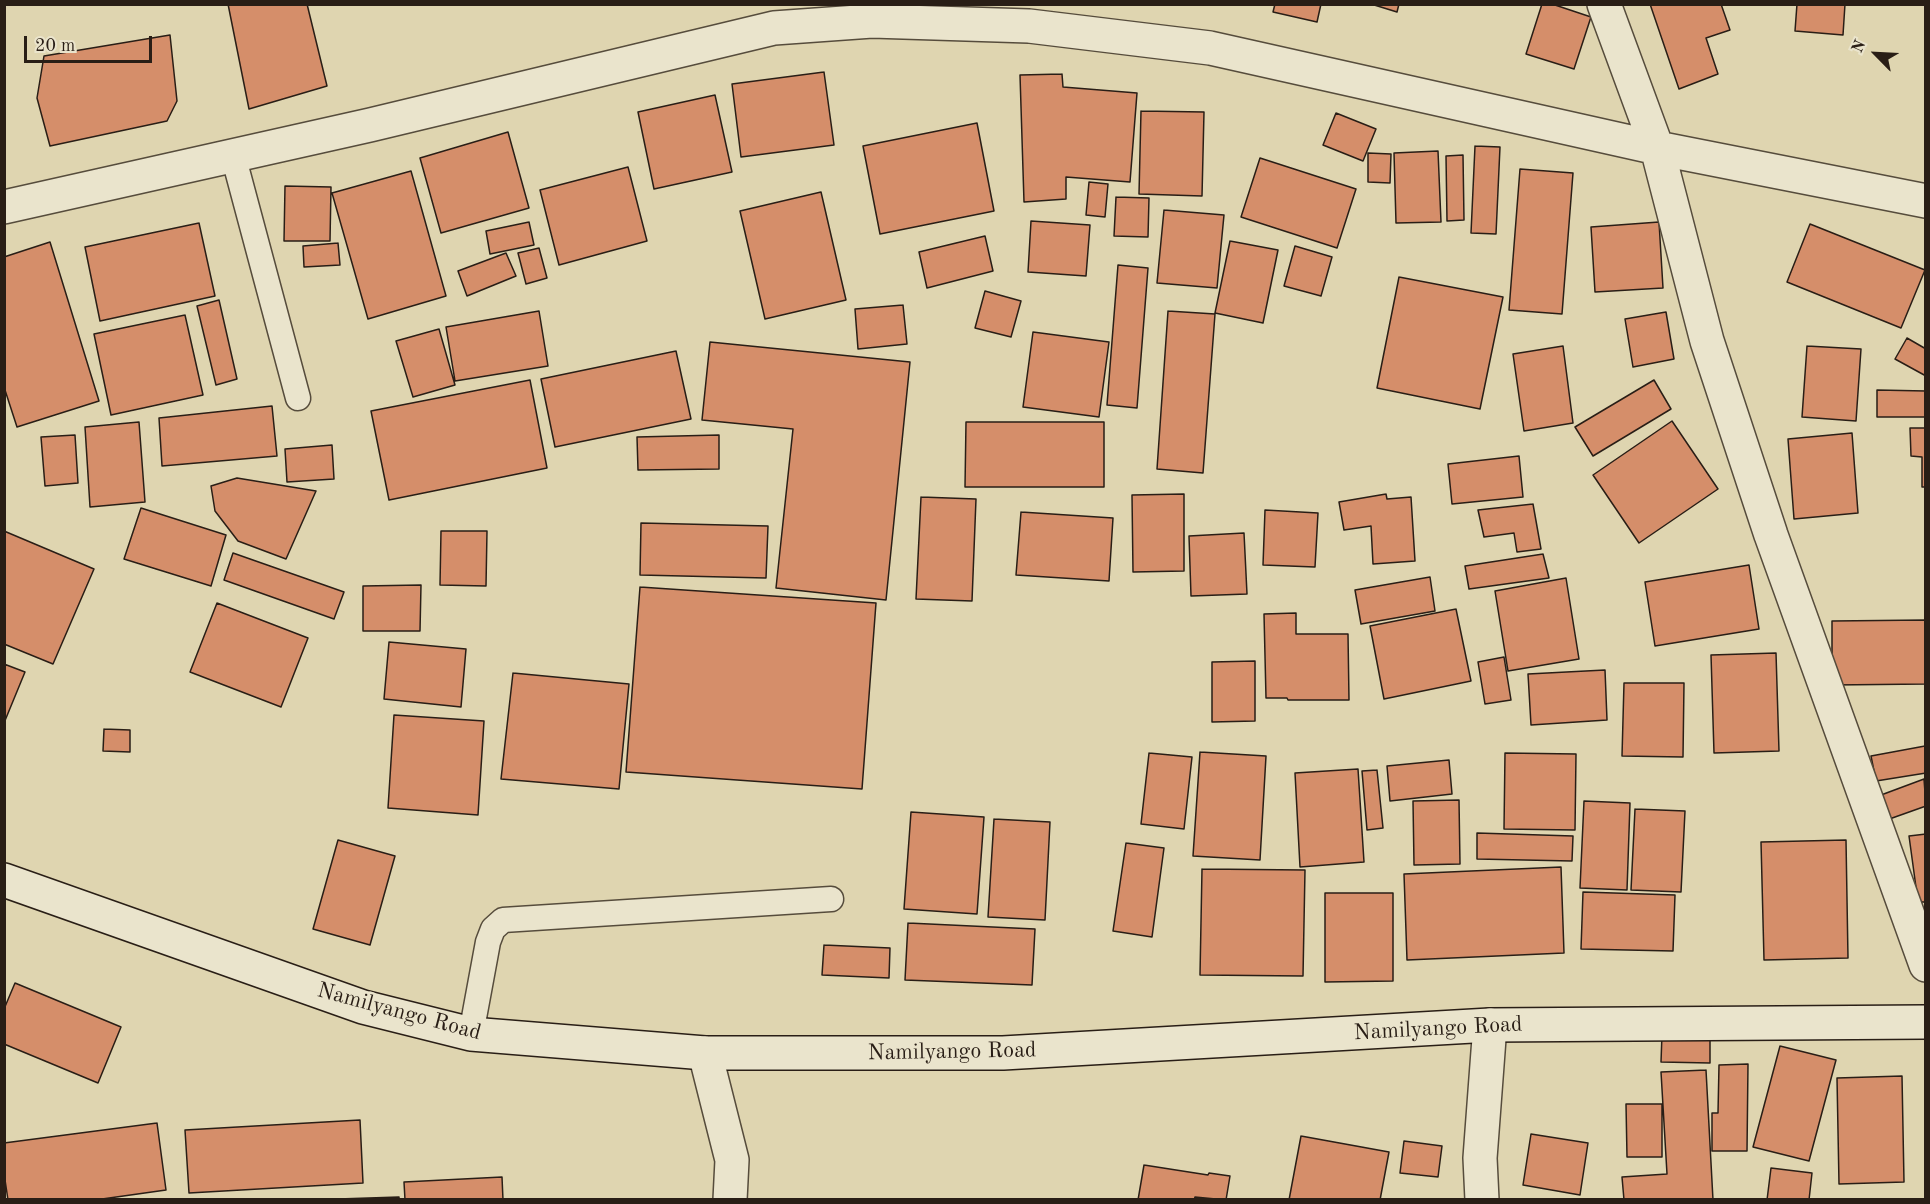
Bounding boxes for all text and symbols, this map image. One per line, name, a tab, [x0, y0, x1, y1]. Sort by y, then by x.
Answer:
scale bar	[27, 24, 154, 62]
north arrow	[1846, 24, 1906, 84]
text: 20 m	[35, 37, 75, 55]
text: N	[1850, 38, 1869, 56]
street label: Namilyango Road	[314, 977, 484, 1047]
street label: Namilyango Road	[1353, 1011, 1523, 1047]
street label: Namilyango Road	[867, 1037, 1037, 1067]

